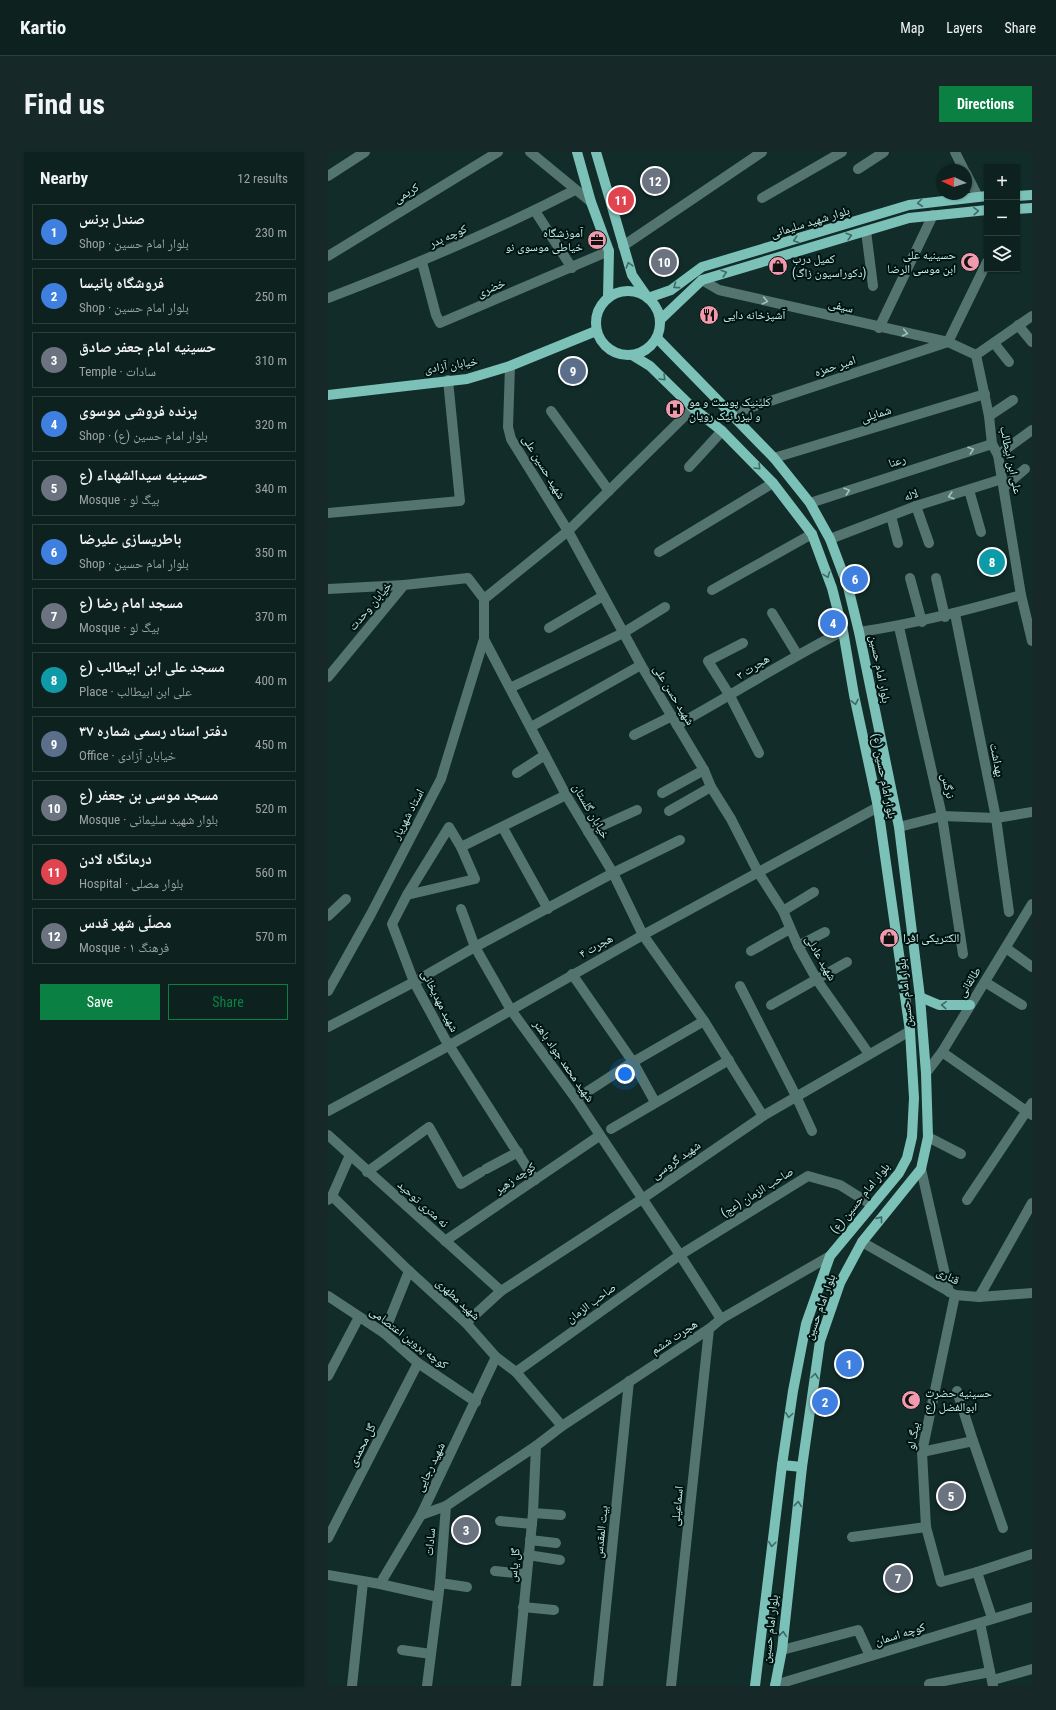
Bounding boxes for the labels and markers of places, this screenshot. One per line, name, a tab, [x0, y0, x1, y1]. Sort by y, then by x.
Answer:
pin: 12	[642, 166, 668, 196]
pin: 11	[608, 185, 634, 215]
place label: آموزشگاه خیاطی موسوی نو	[505, 226, 584, 254]
office icon: آموزشگاه خیاطی موسوی نو	[586, 229, 608, 251]
pin: 10	[651, 247, 677, 277]
place label: حسینیه علی ابن موسی الرضا	[887, 248, 956, 276]
mosque icon: حسینیه علی ابن موسی الرضا	[959, 251, 981, 273]
place label: کمیل درب (دکوراسیون زاگ)	[792, 252, 866, 280]
shop icon: کمیل درب (دکوراسیون زاگ)	[767, 255, 789, 277]
restaurant icon: آشپزخانه دایی	[698, 304, 720, 326]
place label: آشپزخانه دایی	[723, 308, 786, 322]
pin: 9	[560, 356, 586, 386]
place label: کلینیک پوست و مو و لیزر نیک رویان	[689, 395, 771, 423]
hospital icon: کلینیک پوست و مو و لیزر نیک رویان	[664, 398, 686, 420]
pin: 8	[979, 547, 1005, 577]
pin: 6	[842, 564, 868, 594]
pin: 4	[820, 608, 846, 638]
shop icon: الکتریکی افرا	[878, 927, 900, 949]
place label: الکتریکی افرا	[903, 931, 959, 945]
pin: 1	[836, 1349, 862, 1379]
place label: حسینیه حضرت ابوالفضل (ع	[925, 1386, 992, 1415]
pin: 2	[812, 1387, 838, 1417]
mosque icon: حسینیه حضرت ابوالفضل (ع	[900, 1389, 922, 1411]
pin: 5	[938, 1481, 964, 1511]
pin: 3	[453, 1515, 479, 1545]
pin: 7	[885, 1563, 911, 1593]

